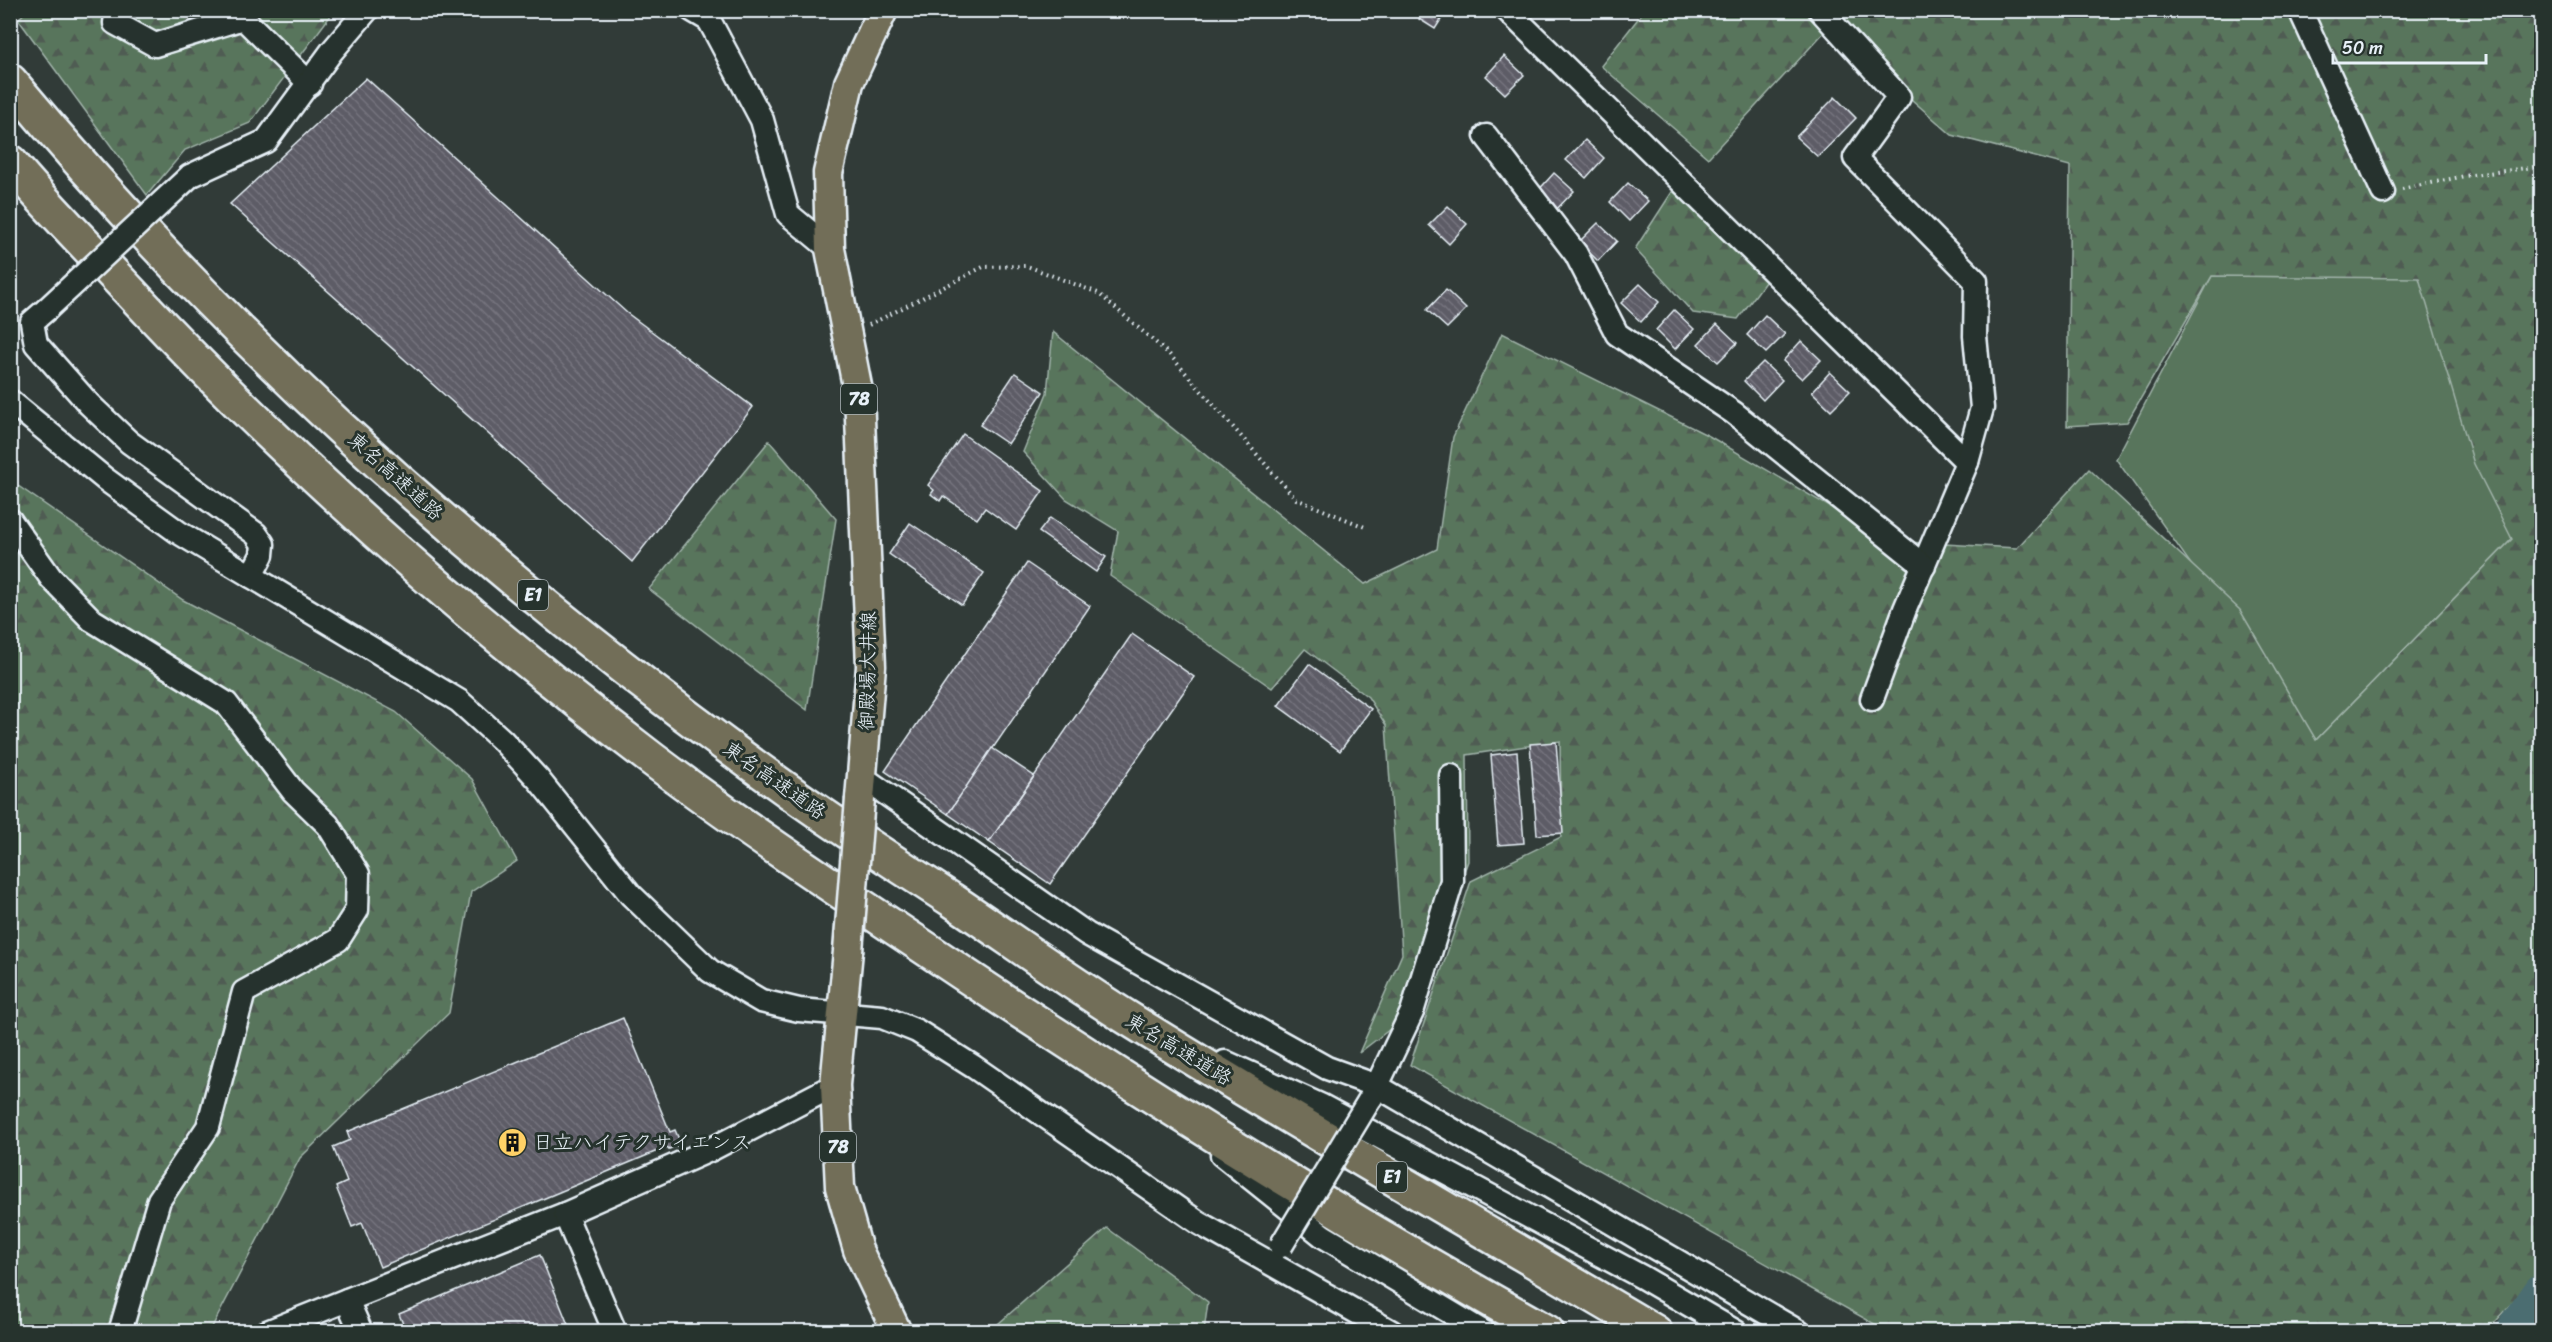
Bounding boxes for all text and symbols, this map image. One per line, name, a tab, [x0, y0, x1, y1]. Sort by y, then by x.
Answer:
scale bar	[2333, 27, 2486, 65]
text: 50 m	[2342, 32, 2383, 64]
road number: 78	[841, 384, 877, 414]
street label: 東名高速道路	[339, 423, 452, 530]
road number: E1	[518, 580, 548, 610]
street label: 御殿場大井線	[849, 611, 886, 731]
street label: 東名高速道路	[716, 732, 834, 829]
street label: 東名高速道路	[1118, 1004, 1239, 1095]
place label: 日立ハイテクサイエンス	[533, 1125, 751, 1160]
building icon: 日立ハイテクサイエンス	[496, 1126, 528, 1158]
road number: 78	[820, 1132, 856, 1162]
road number: E1	[1377, 1162, 1407, 1192]

